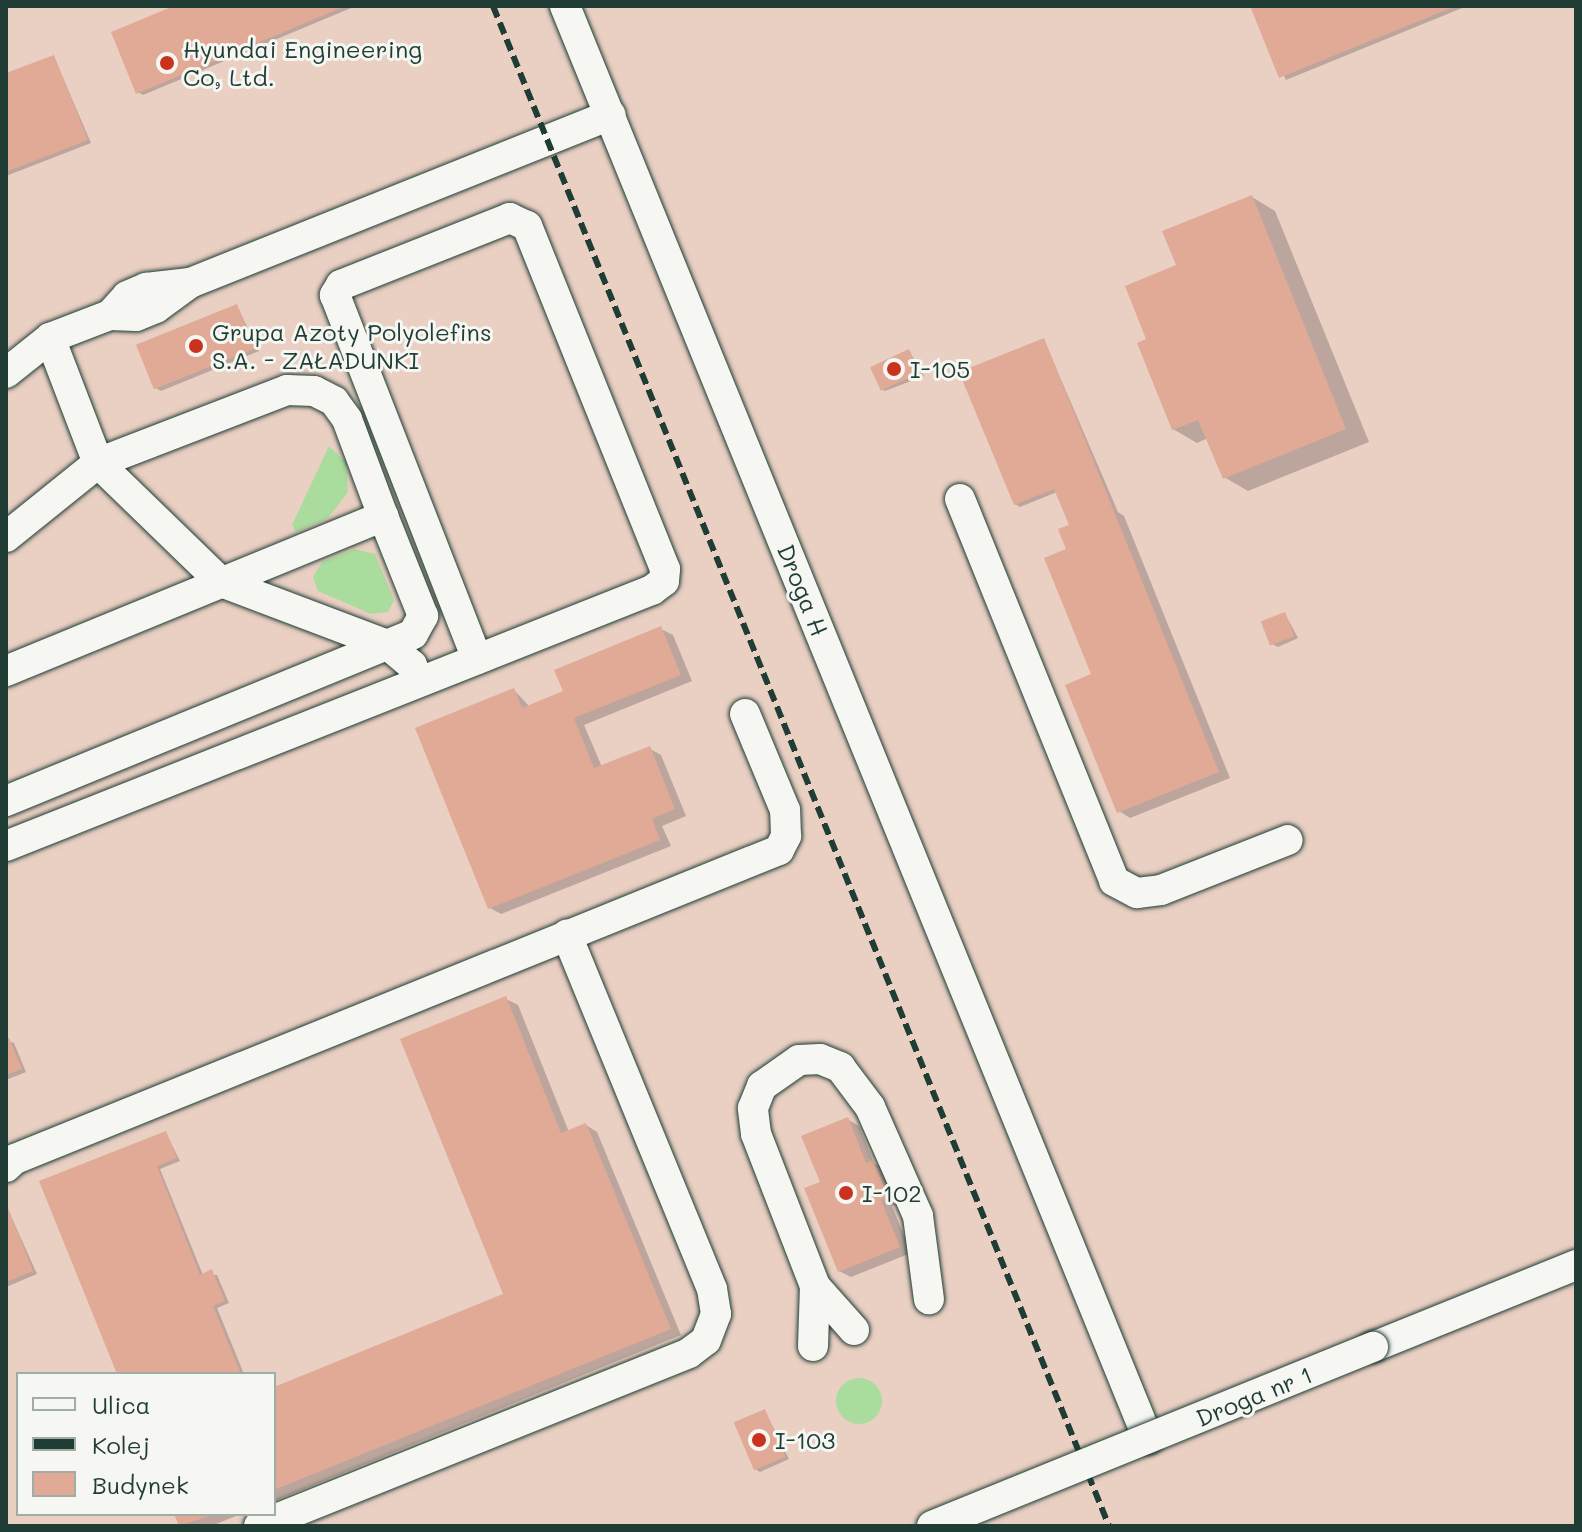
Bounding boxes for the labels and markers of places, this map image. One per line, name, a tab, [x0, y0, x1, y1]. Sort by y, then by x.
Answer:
place label: Hyundai Engineering Co, Ltd.	[183, 35, 422, 91]
marker: Hyundai Engineering Co, Ltd.	[158, 54, 176, 72]
place label: Grupa Azoty Polyolefins S.A. - ZAŁADUNKI	[212, 318, 492, 374]
marker: Grupa Azoty Polyolefins S.A. - ZAŁADUNKI	[187, 337, 205, 355]
place label: I-105	[910, 355, 970, 383]
marker: I-105	[885, 360, 903, 378]
place label: I-102	[862, 1179, 922, 1207]
marker: I-102	[837, 1184, 855, 1202]
place label: I-103	[775, 1426, 835, 1454]
marker: I-103	[750, 1431, 768, 1449]

